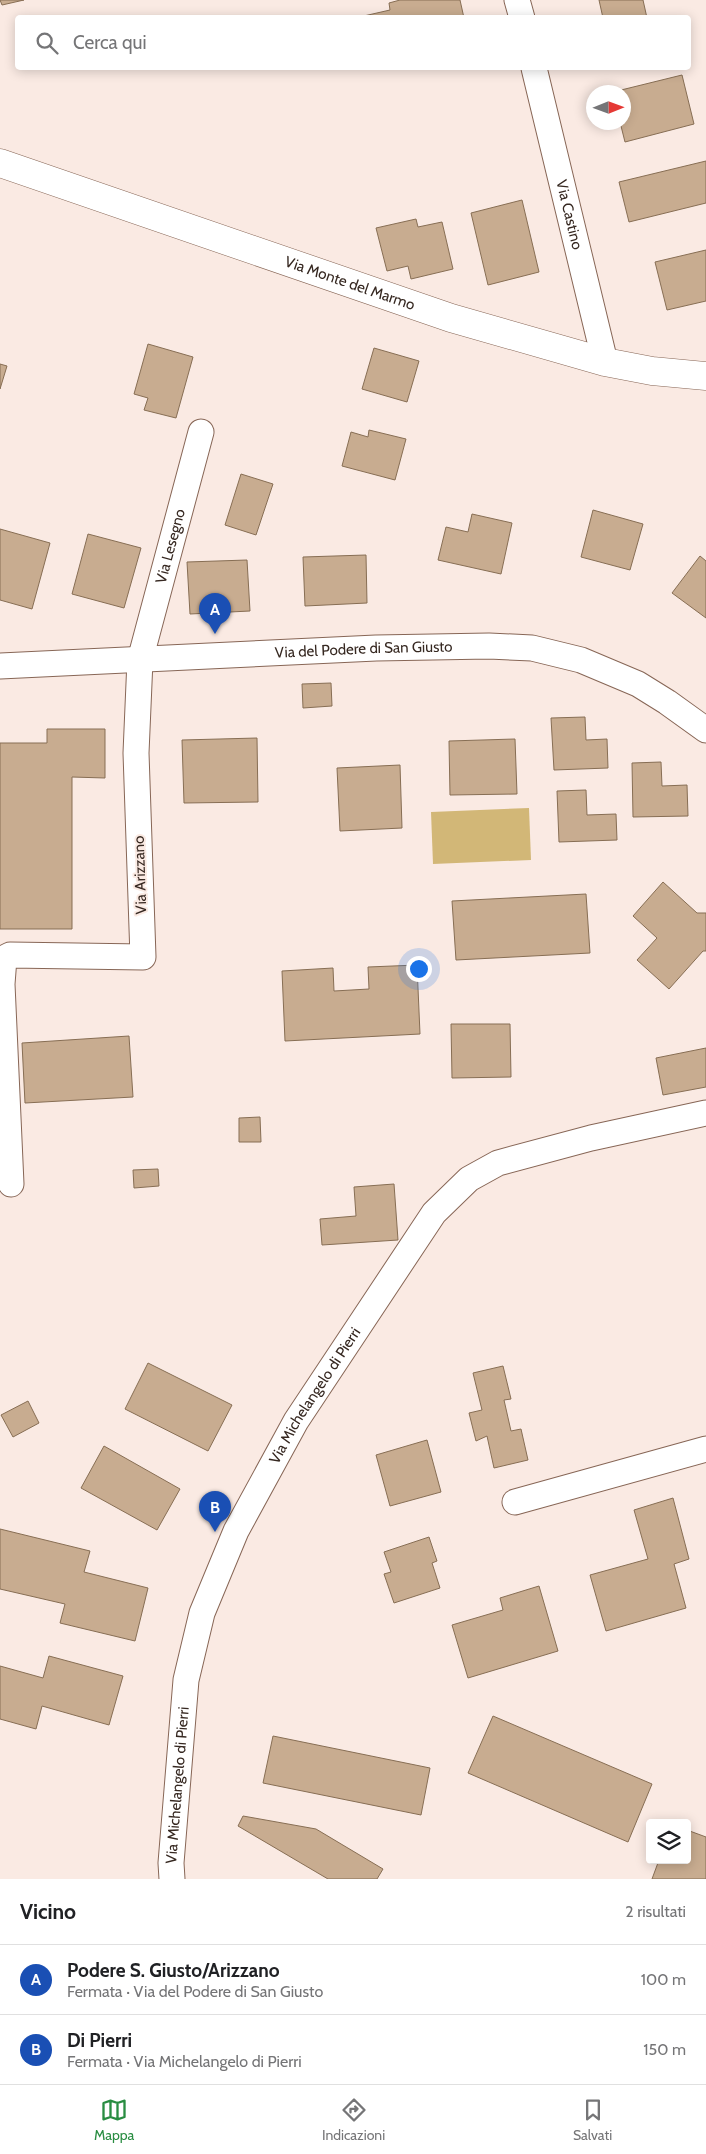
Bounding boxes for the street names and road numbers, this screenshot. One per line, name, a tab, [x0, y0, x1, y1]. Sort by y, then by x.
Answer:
street label: Via Castino	[552, 178, 587, 251]
street label: Via Monte del Marmo	[282, 253, 417, 314]
street label: Via Lesegno	[152, 507, 189, 586]
street label: Via del Podere di San Giusto	[274, 638, 453, 662]
street label: Via Arizzano	[130, 835, 150, 915]
street label: Via Michelangelo di Pierri	[265, 1324, 364, 1467]
street label: Via Michelangelo di Pierri	[162, 1706, 193, 1865]

